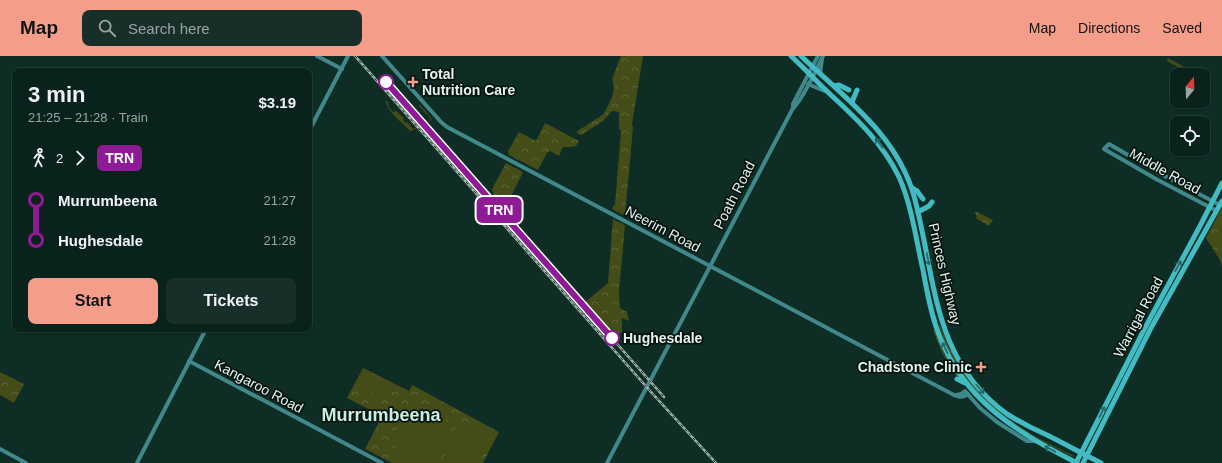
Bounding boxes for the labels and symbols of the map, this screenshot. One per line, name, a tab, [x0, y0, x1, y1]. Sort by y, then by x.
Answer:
place label: Total Nutrition Care	[422, 66, 516, 98]
north arrow	[1170, 68, 1210, 108]
unlabelled marker	[378, 74, 394, 90]
marker: Total Nutrition Care	[407, 76, 419, 88]
one-way arrow	[874, 138, 883, 149]
street label: Middle Road	[1127, 145, 1203, 197]
street label: Poath Road	[710, 158, 758, 232]
line badge: TRN	[476, 197, 522, 223]
street label: Neerim Road	[623, 203, 703, 255]
street label: Princes Highway	[925, 221, 965, 327]
one-way arrow	[924, 252, 932, 265]
one-way arrow	[1175, 261, 1183, 273]
street label: Warrigal Road	[1110, 274, 1166, 360]
marker: Hughesdale	[604, 330, 620, 346]
place label: Hughesdale	[623, 330, 703, 346]
one-way arrow	[941, 343, 948, 355]
street label: Kangaroo Road	[212, 356, 306, 416]
place label: Chadstone Clinic	[858, 359, 972, 375]
marker: Chadstone Clinic	[975, 361, 987, 373]
one-way arrow	[975, 383, 984, 394]
district label: Murrumbeena	[321, 405, 441, 425]
one-way arrow	[1099, 406, 1107, 418]
one-way arrow	[1045, 444, 1057, 452]

